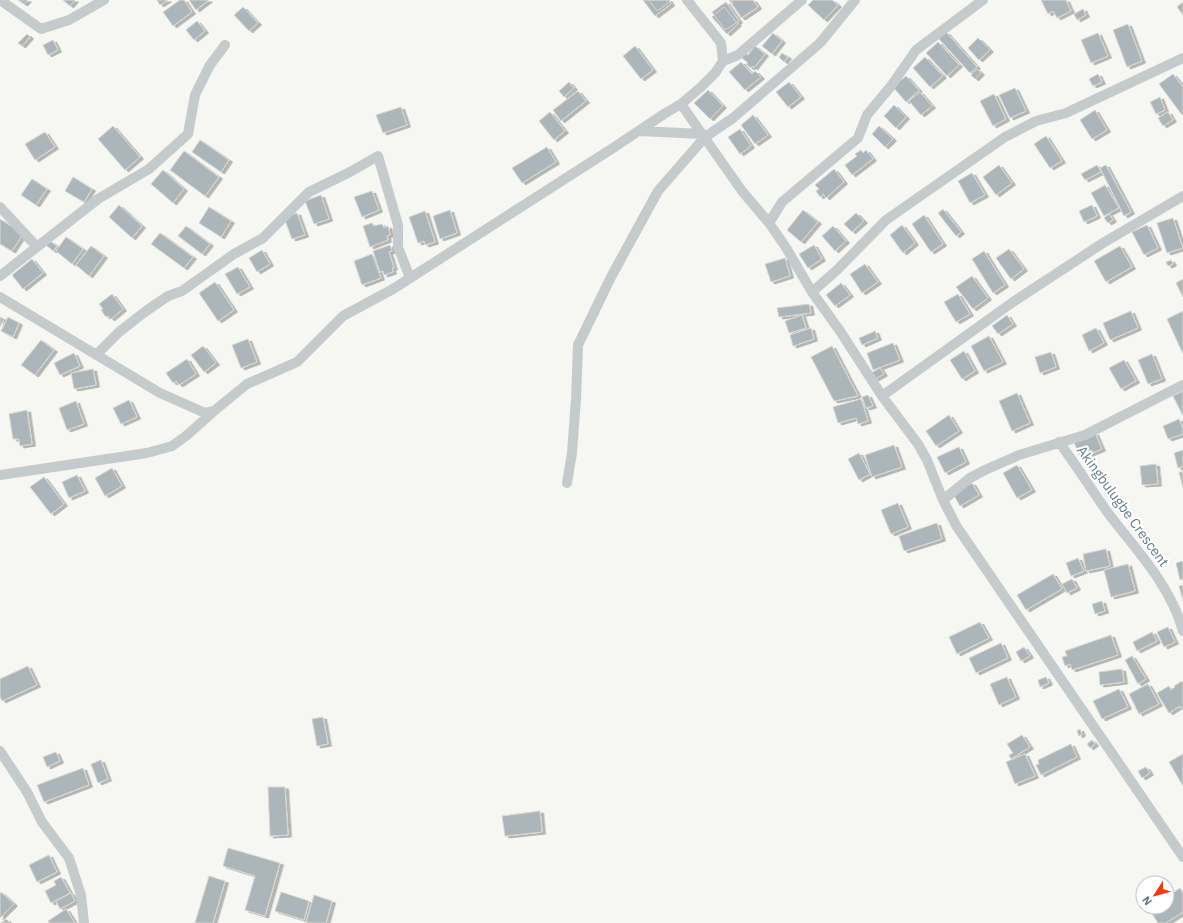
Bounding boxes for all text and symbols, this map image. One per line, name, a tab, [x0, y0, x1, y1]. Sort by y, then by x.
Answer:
street label: Akingbulugbe Crescent	[1073, 442, 1173, 570]
north arrow	[1135, 875, 1175, 915]
text: N	[1139, 894, 1155, 908]

